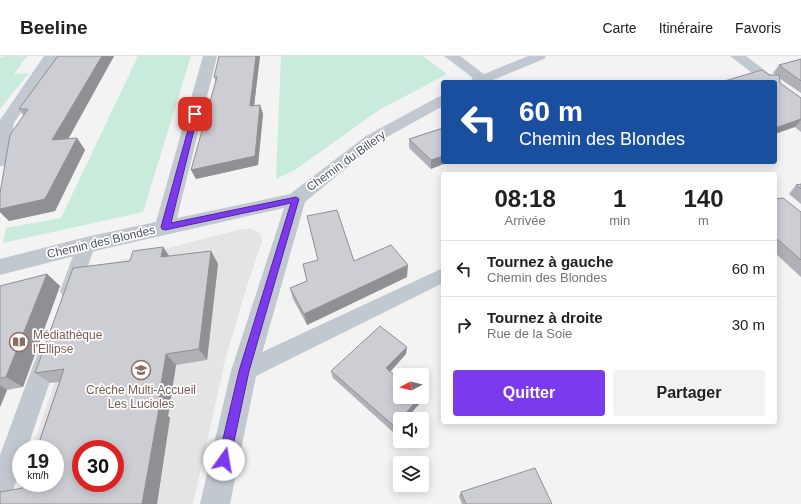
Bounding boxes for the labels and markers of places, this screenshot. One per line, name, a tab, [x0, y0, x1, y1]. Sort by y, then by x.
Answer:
pin	[178, 97, 212, 131]
place label: Médiathèque l'Ellipse	[33, 328, 103, 356]
library icon: Médiathèque l'Ellipse	[8, 331, 30, 353]
school or university icon: Crèche Multi-Accueil Les Lucioles	[130, 359, 152, 381]
place label: Crèche Multi-Accueil Les Lucioles	[86, 383, 196, 411]

